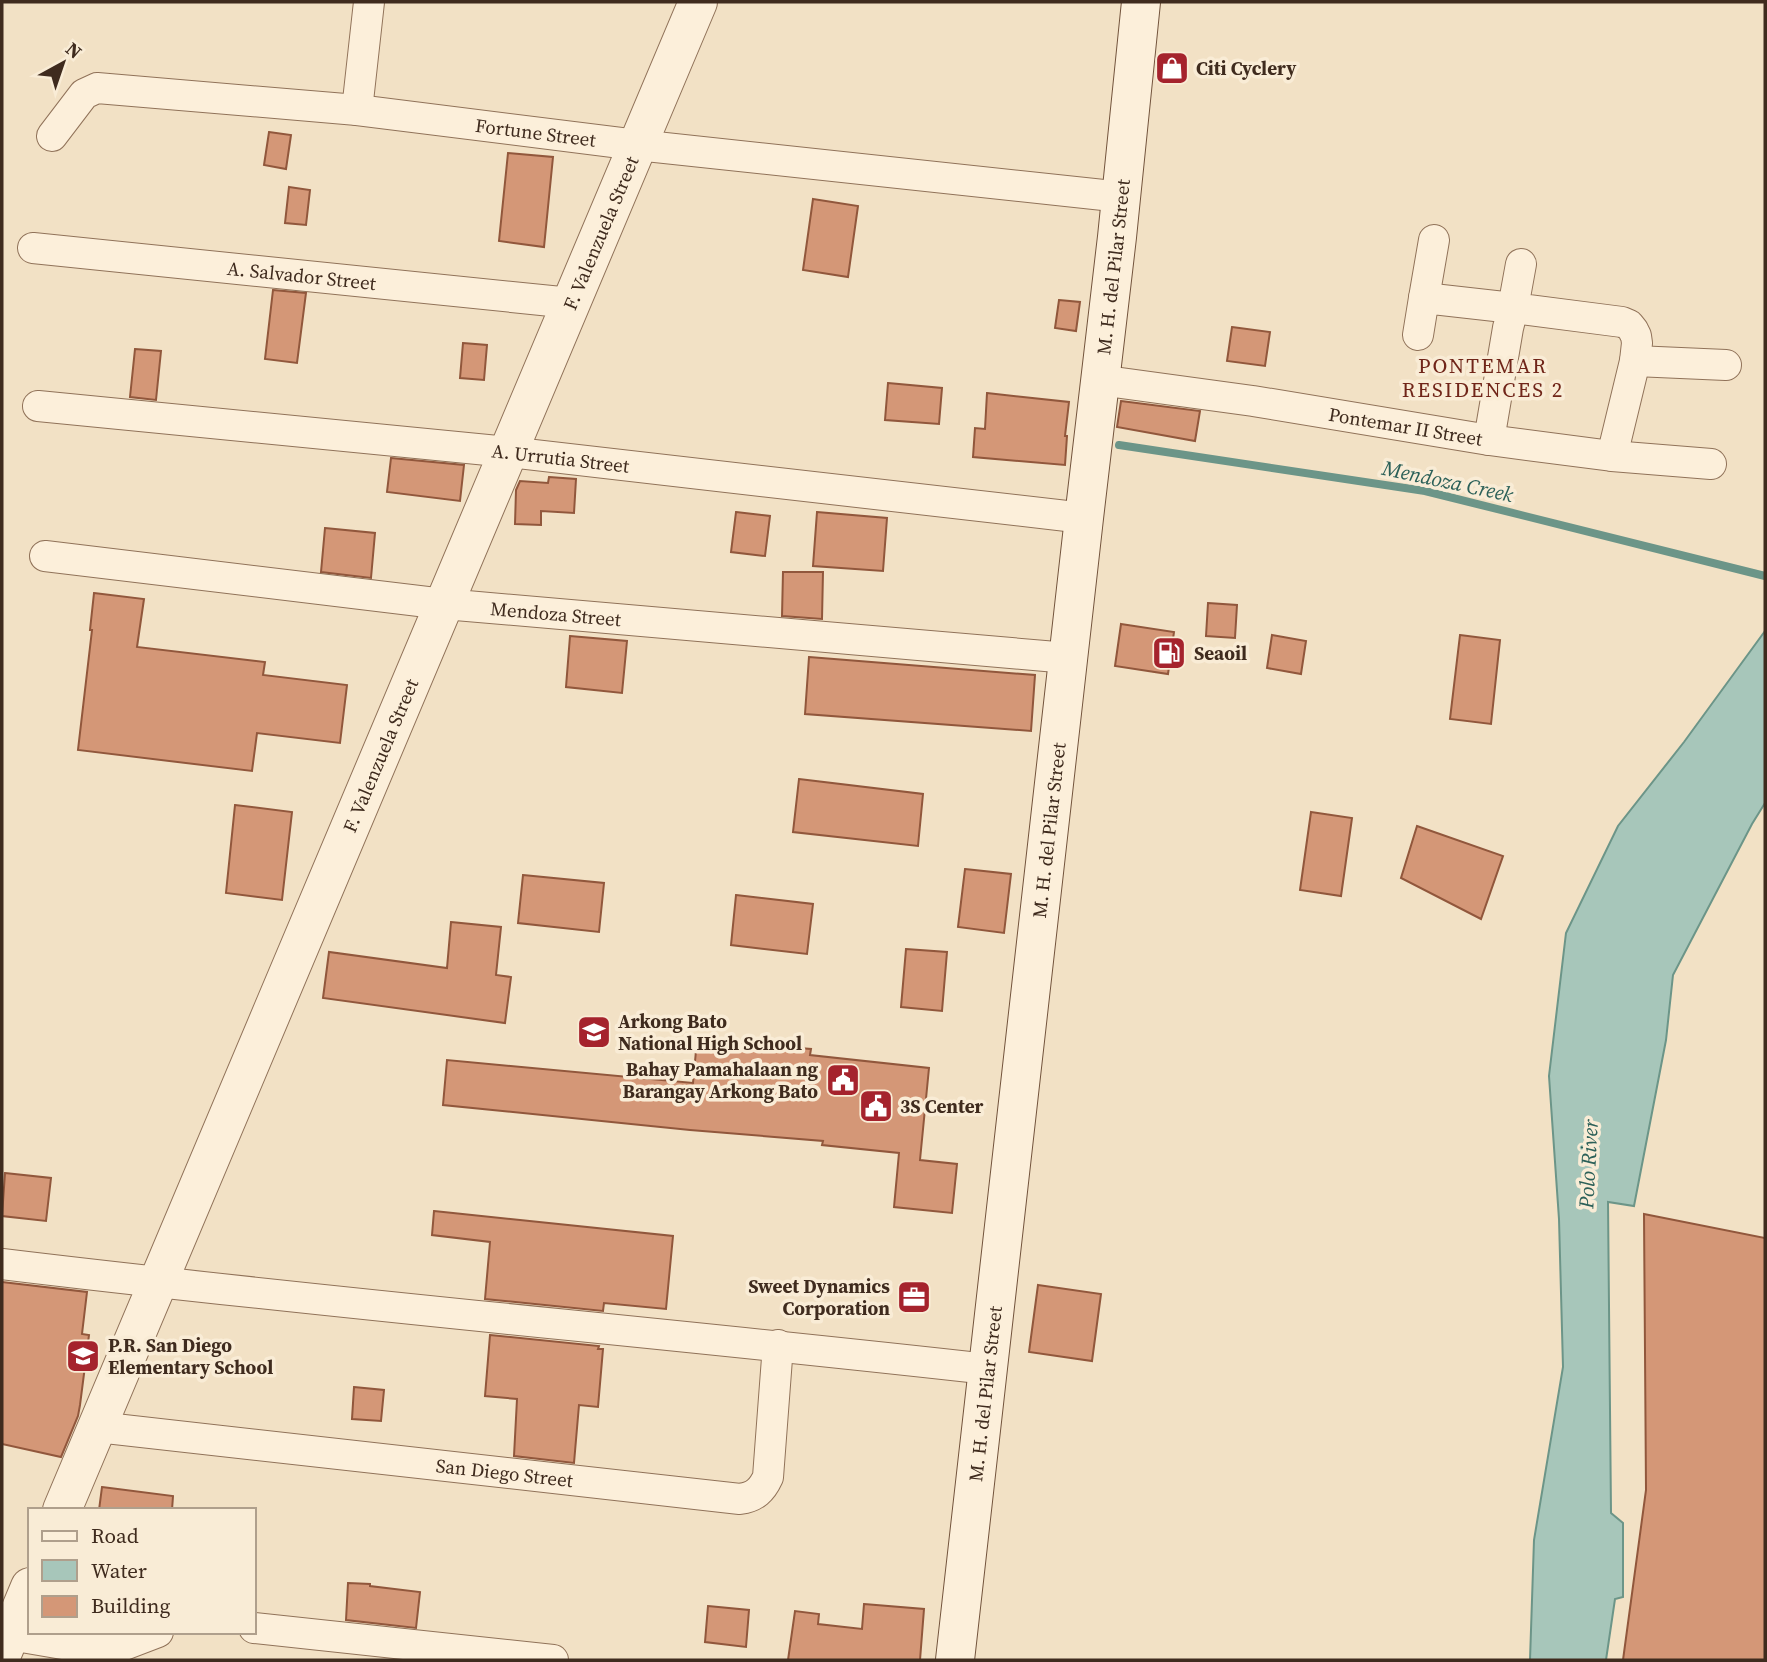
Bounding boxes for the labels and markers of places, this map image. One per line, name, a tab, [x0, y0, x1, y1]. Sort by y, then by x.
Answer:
shop icon: Citi Cyclery	[1153, 49, 1191, 87]
place label: Citi Cyclery	[1196, 55, 1297, 81]
fuel station icon: Seaoil	[1150, 634, 1188, 672]
place label: Seaoil	[1194, 640, 1247, 666]
place label: Arkong Bato National High School	[618, 1008, 802, 1056]
school or university icon: Arkong Bato National High School	[575, 1013, 613, 1051]
place label: Bahay Pamahalaan ng Barangay Arkong Bato	[623, 1056, 819, 1104]
public building icon: Bahay Pamahalaan ng Barangay Arkong Bato	[824, 1061, 862, 1099]
public building icon: 3S Center	[857, 1087, 895, 1125]
place label: 3S Center	[900, 1093, 984, 1119]
place label: Sweet Dynamics Corporation	[748, 1273, 890, 1321]
office icon: Sweet Dynamics Corporation	[895, 1278, 933, 1316]
place label: P.R. San Diego Elementary School	[108, 1332, 273, 1380]
school or university icon: P.R. San Diego Elementary School	[64, 1337, 102, 1375]

